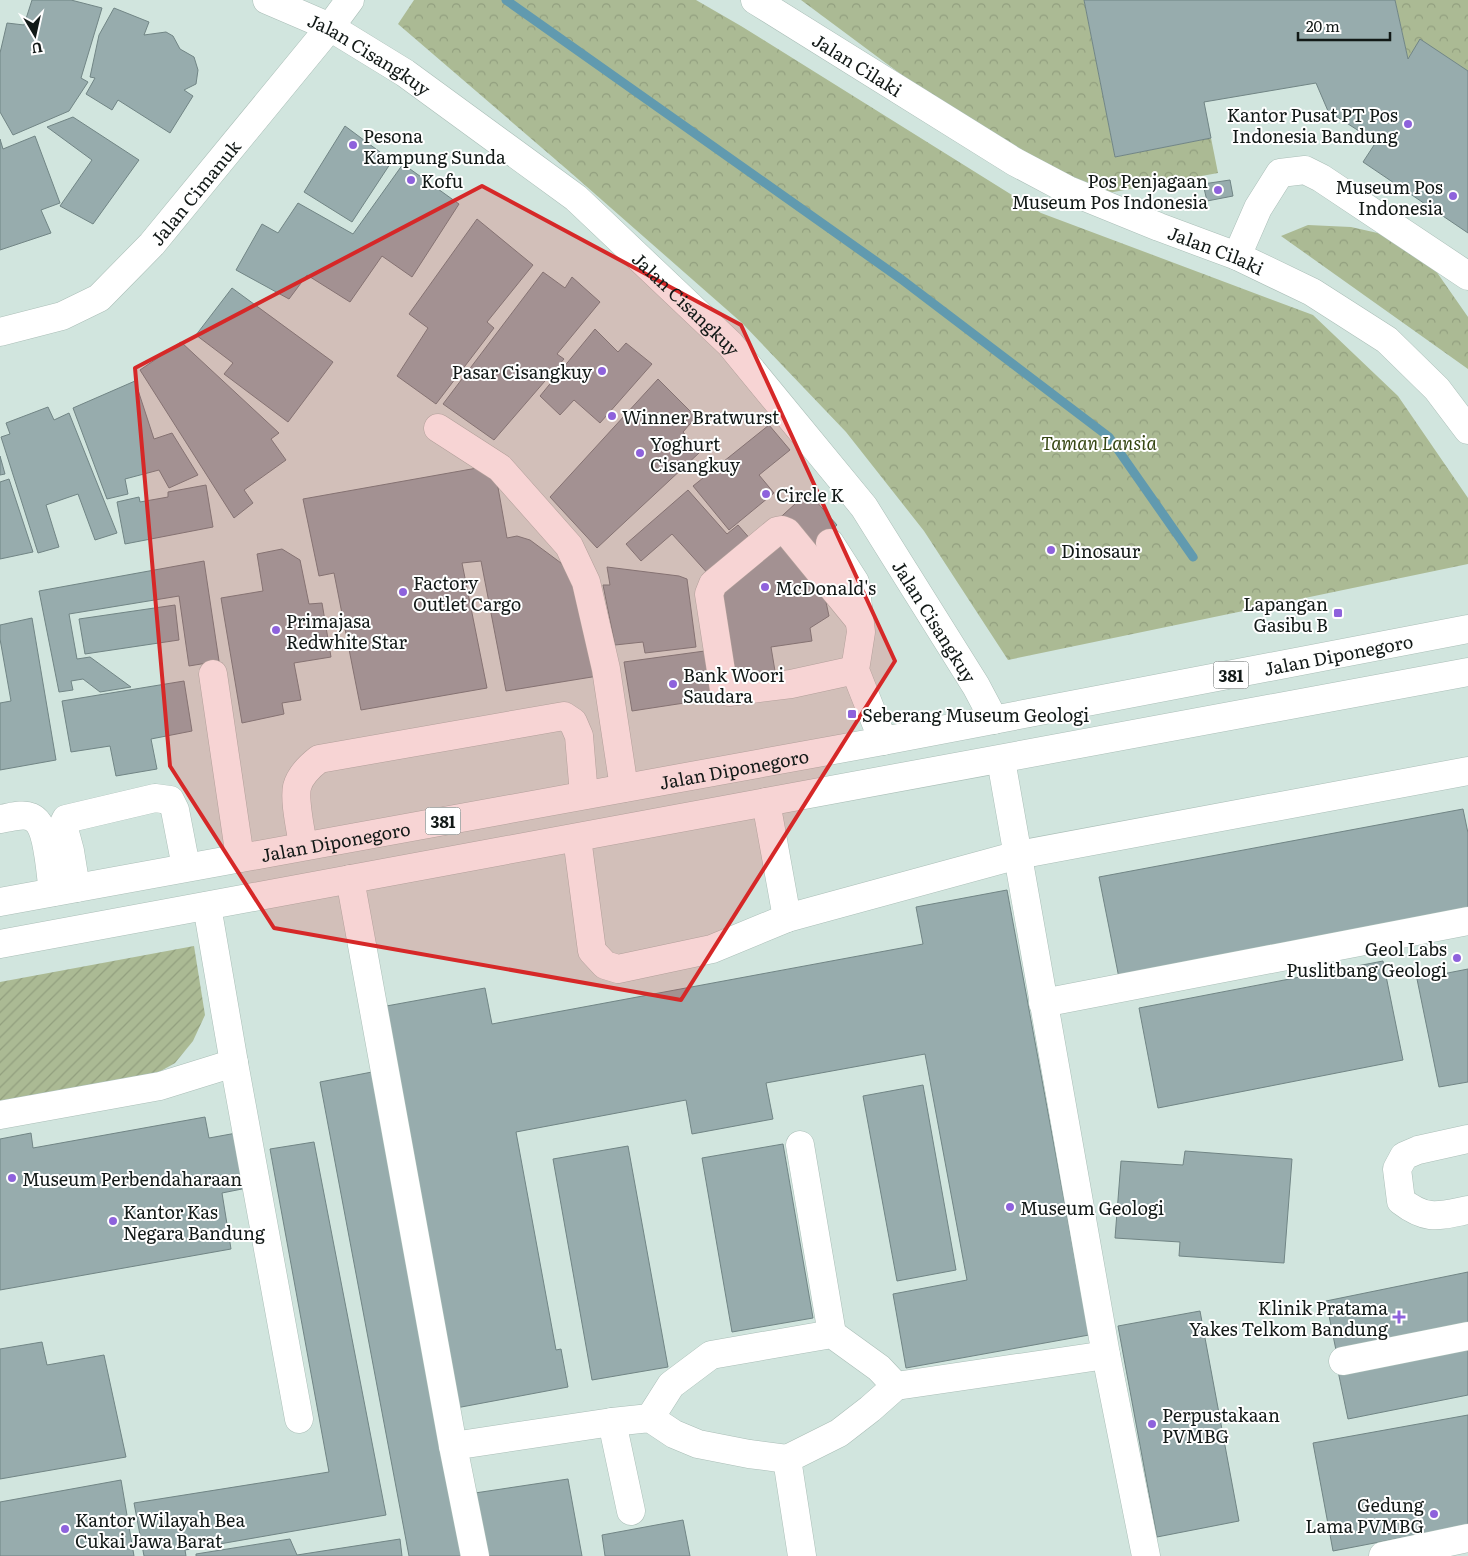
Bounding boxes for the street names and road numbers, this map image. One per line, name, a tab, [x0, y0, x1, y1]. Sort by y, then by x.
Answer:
street label: Jalan Cisangkuy	[304, 6, 437, 102]
street label: Jalan Cilaki	[808, 26, 908, 102]
street label: Jalan Cimanuk	[143, 133, 247, 251]
street label: Jalan Cilaki	[1164, 218, 1269, 281]
street label: Jalan Cisangkuy	[627, 245, 748, 361]
street label: Jalan Cisangkuy	[887, 554, 984, 688]
street label: Jalan Diponegoro	[1261, 626, 1415, 681]
road number: 381	[1214, 662, 1248, 688]
street label: Jalan Diponegoro	[657, 741, 811, 795]
road number: 381	[426, 808, 460, 834]
street label: Jalan Diponegoro	[259, 814, 412, 868]

